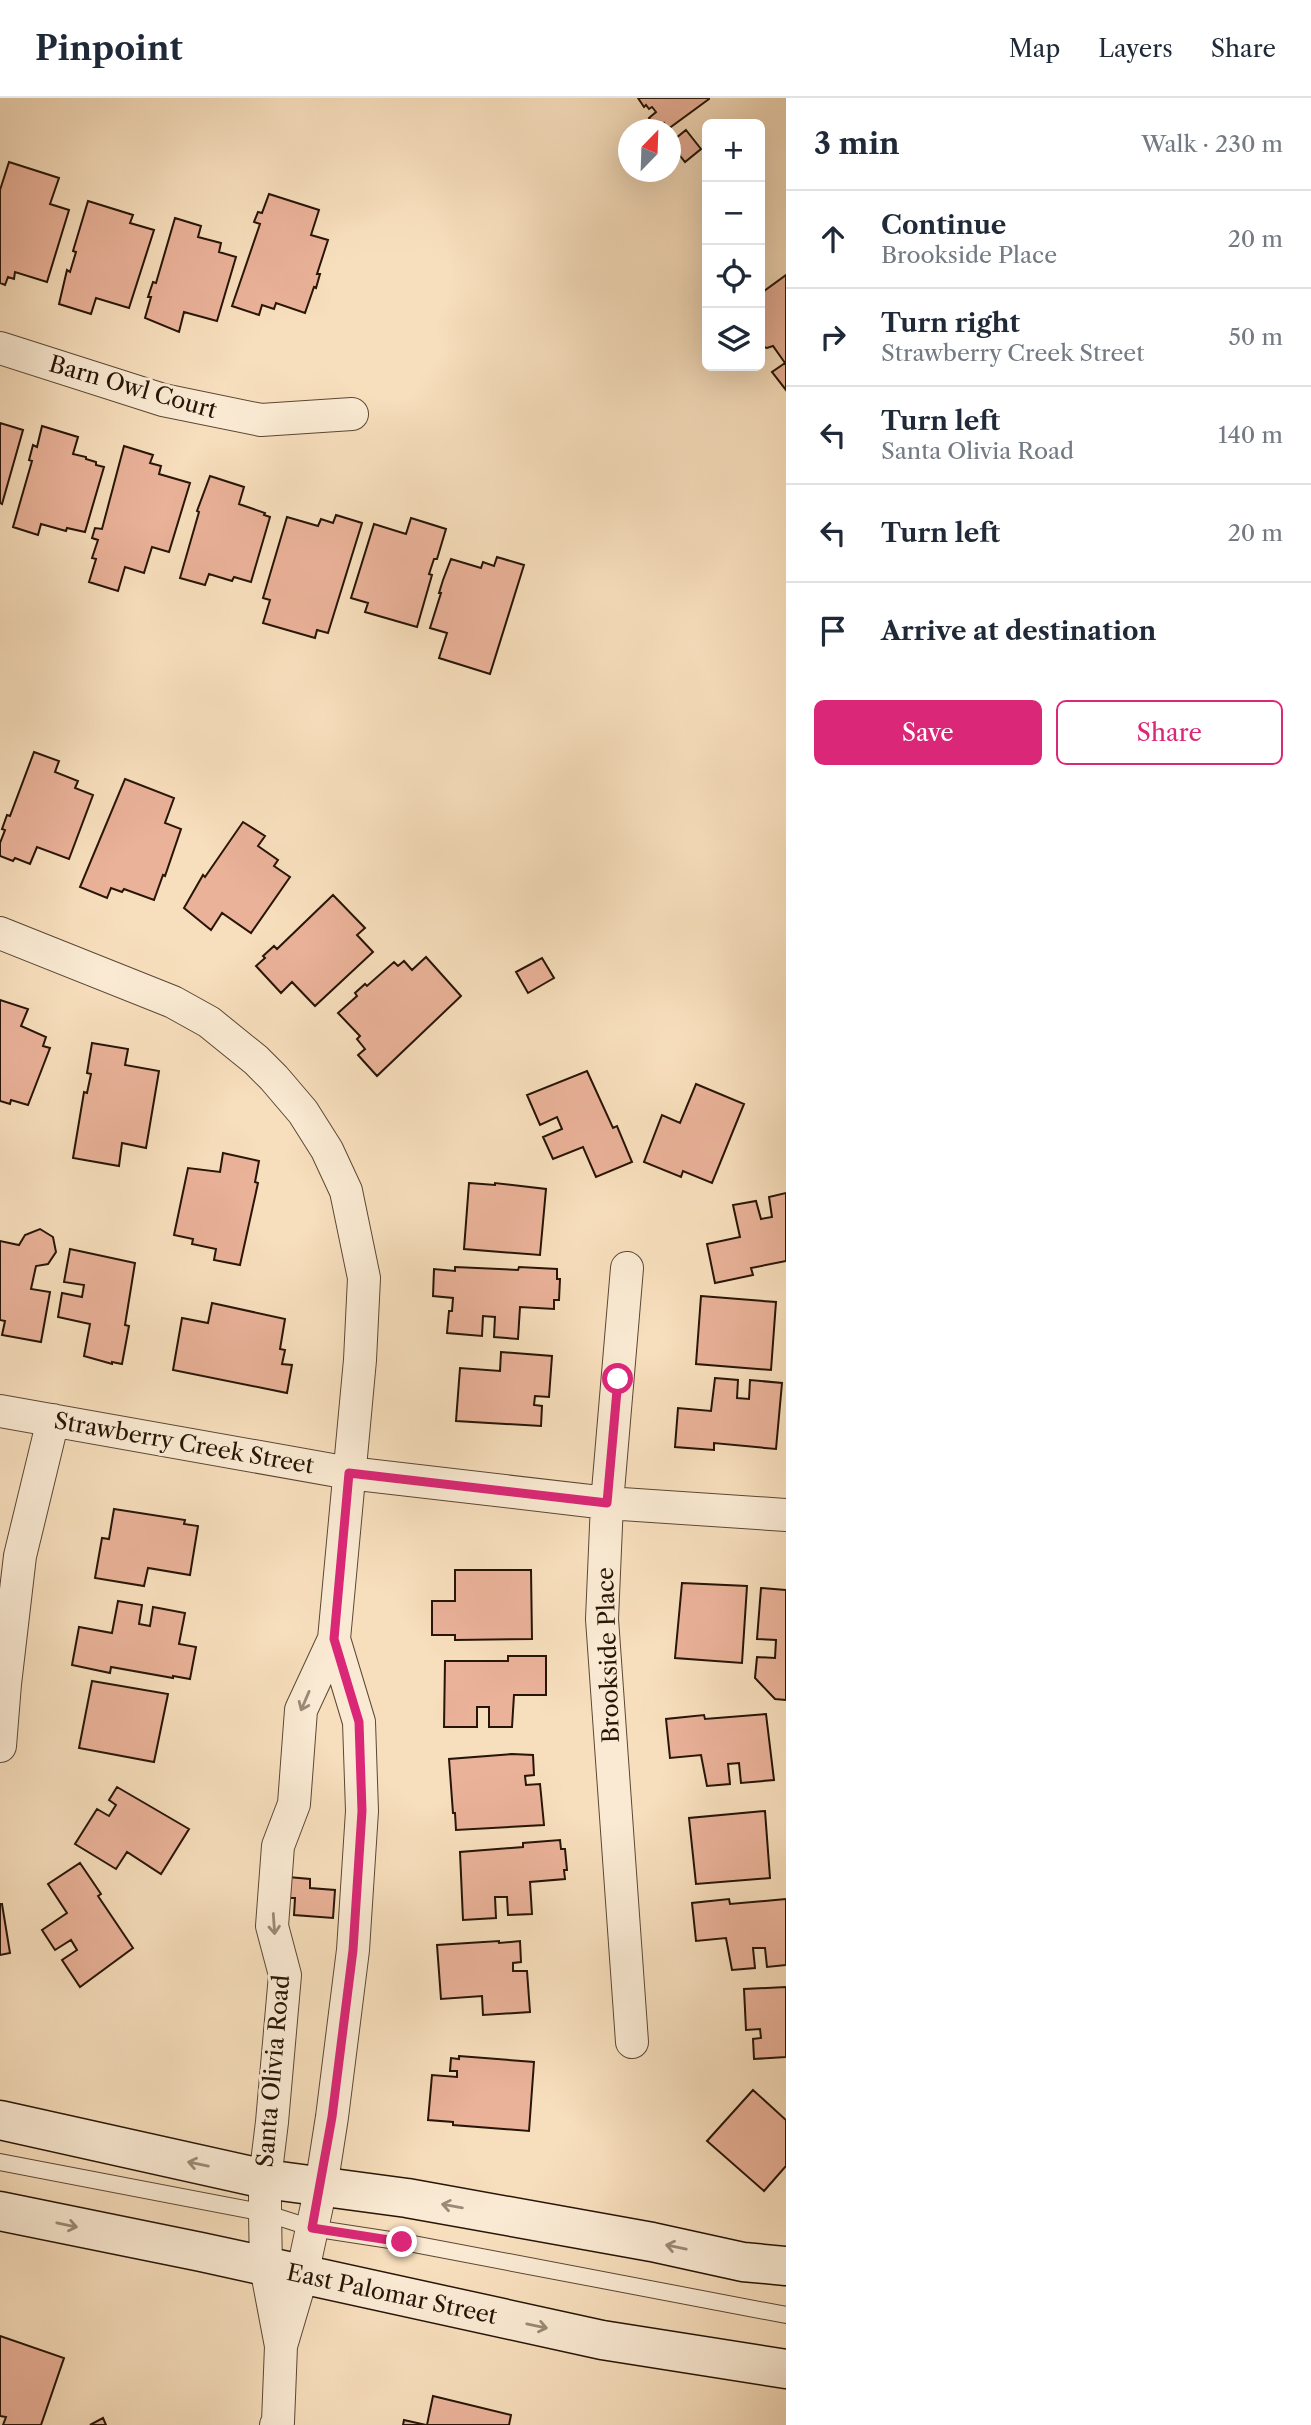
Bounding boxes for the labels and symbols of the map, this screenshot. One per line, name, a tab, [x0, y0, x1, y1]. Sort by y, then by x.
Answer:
north arrow	[618, 119, 681, 182]
street label: Barn Owl Court	[46, 350, 220, 424]
route start	[602, 1363, 633, 1394]
street label: Strawberry Creek Street	[52, 1406, 316, 1480]
street label: Brookside Place	[591, 1567, 625, 1743]
one-way arrow	[298, 1690, 311, 1711]
one-way arrow	[267, 1912, 280, 1935]
street label: Santa Olivia Road	[251, 1974, 295, 2168]
one-way arrow	[187, 2156, 210, 2170]
one-way arrow	[441, 2199, 464, 2213]
one-way arrow	[55, 2219, 78, 2233]
route end	[386, 2226, 417, 2257]
one-way arrow	[665, 2240, 688, 2254]
street label: East Palomar Street	[284, 2258, 500, 2330]
one-way arrow	[525, 2319, 548, 2333]

